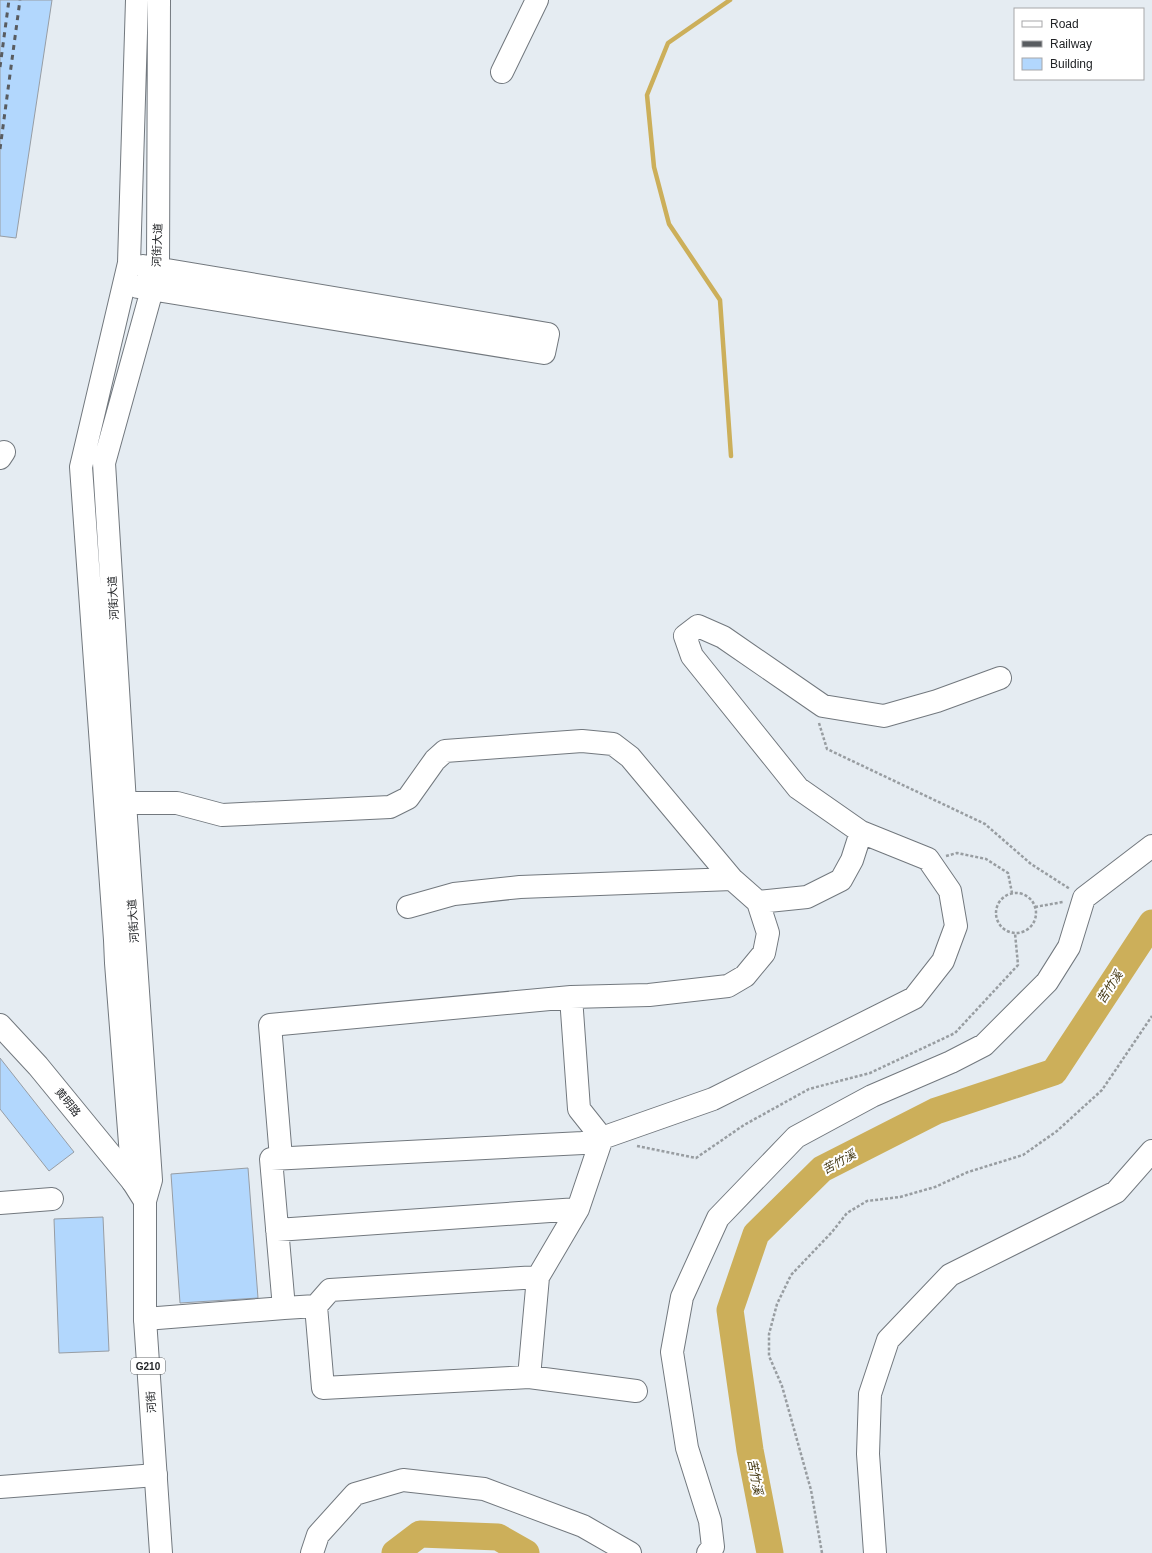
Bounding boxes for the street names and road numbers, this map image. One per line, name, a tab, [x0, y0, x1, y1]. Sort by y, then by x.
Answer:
street label: 河街大道	[150, 223, 164, 267]
street label: 河街大道	[106, 576, 120, 620]
street label: 河街大道	[125, 899, 141, 943]
street label: 黄明路	[53, 1085, 83, 1119]
road number: G210	[131, 1358, 165, 1374]
street label: 河街	[144, 1391, 158, 1413]

